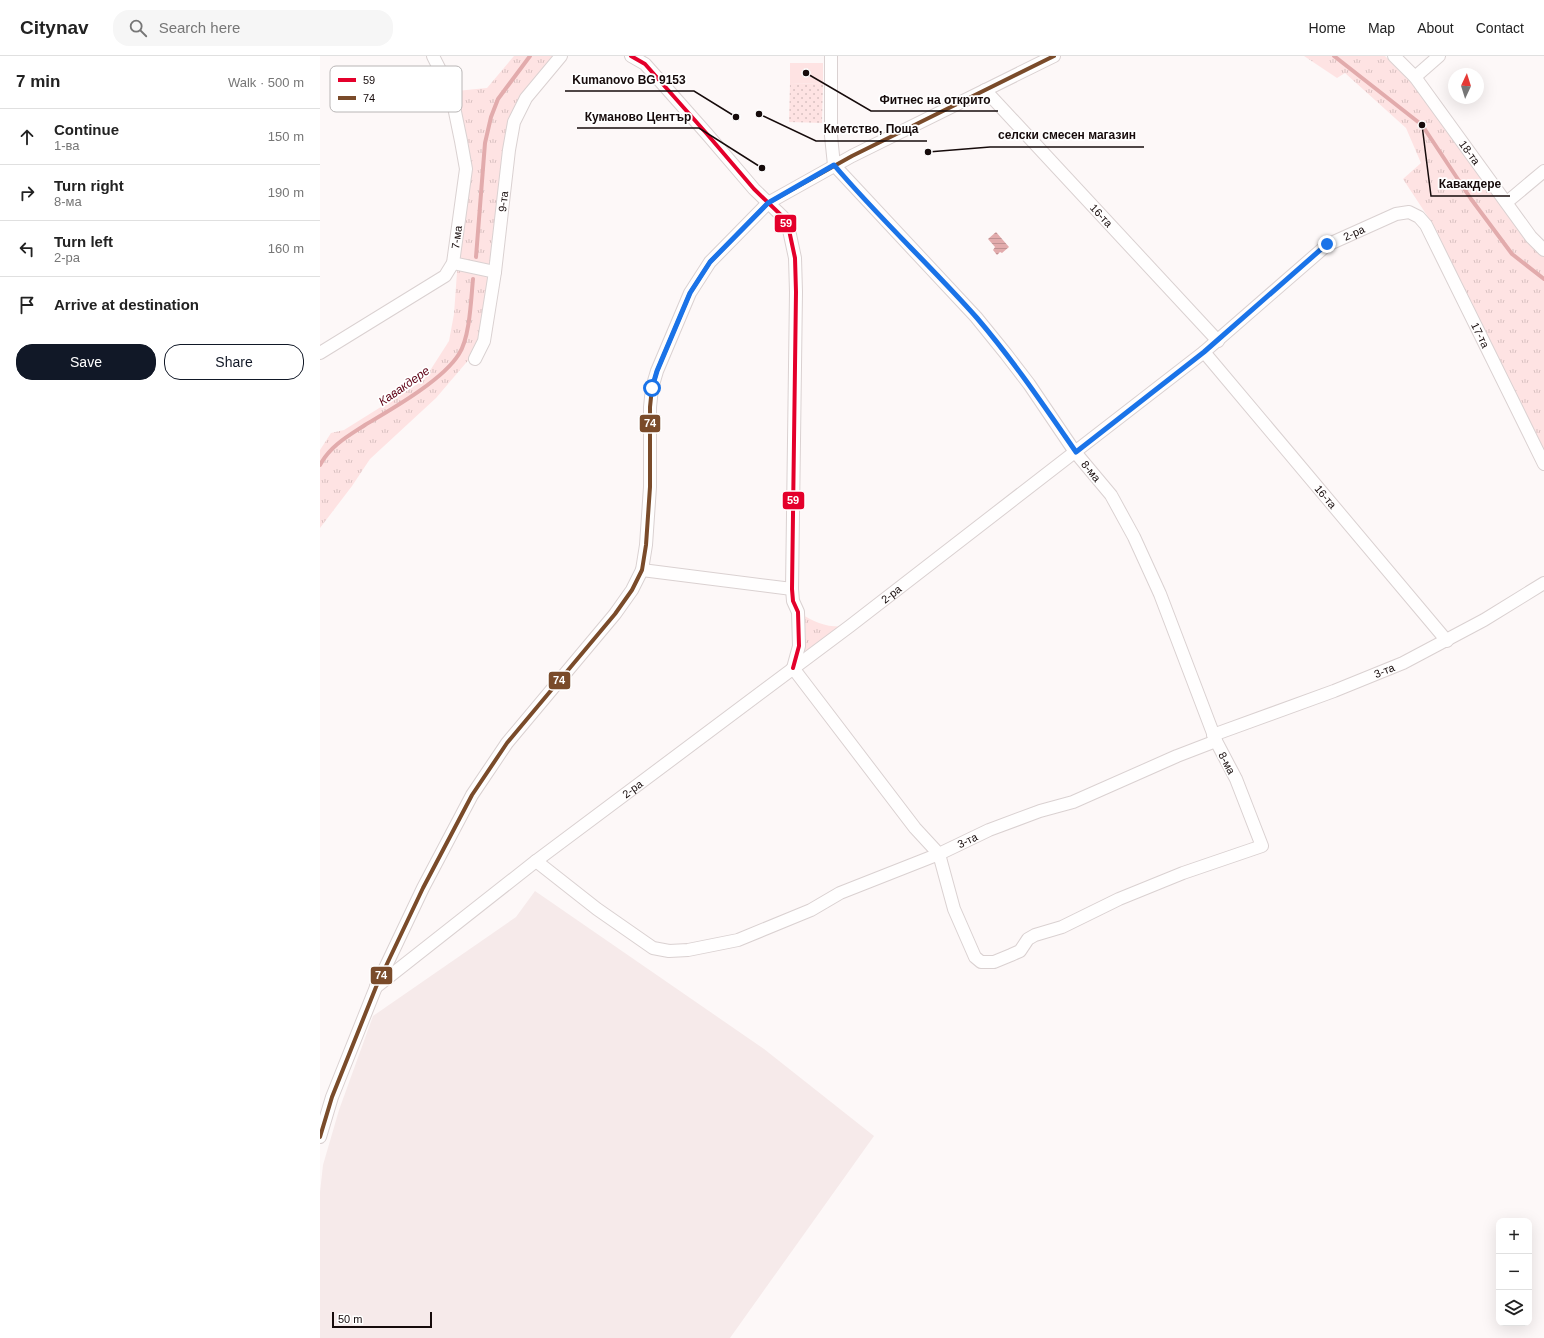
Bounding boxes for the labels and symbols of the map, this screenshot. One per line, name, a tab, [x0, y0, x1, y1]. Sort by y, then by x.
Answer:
legend	[330, 66, 462, 112]
callout: Kumanovo BG 9153	[565, 67, 694, 91]
north arrow	[1448, 68, 1484, 104]
text: Kumanovo BG 9153	[572, 73, 686, 87]
text: 59	[363, 74, 375, 86]
callout: Фитнес на открито	[871, 87, 998, 111]
text: 74	[363, 92, 375, 104]
text: Фитнес на открито	[879, 93, 991, 107]
callout: Куманово Център	[577, 104, 699, 128]
text: Куманово Център	[585, 110, 691, 124]
callout: Кметство, Поща	[816, 117, 927, 141]
text: Кметство, Поща	[823, 122, 919, 136]
callout: селски смесен магазин	[990, 123, 1144, 147]
text: селски смесен магазин	[998, 128, 1136, 142]
street label: 18-та	[1457, 138, 1483, 168]
callout: Кавакдере	[1431, 172, 1510, 196]
text: Кавакдере	[1439, 177, 1501, 191]
street label: 9-та	[496, 190, 510, 212]
street label: 16-та	[1088, 201, 1116, 230]
line badge: 59	[774, 214, 797, 233]
text: 59	[780, 217, 792, 229]
street label: 2-ра	[1341, 223, 1367, 243]
street label: 7-ма	[449, 224, 464, 250]
route end	[1318, 235, 1336, 253]
street label: 17-та	[1469, 320, 1492, 351]
water label: Кавакдере	[376, 363, 432, 409]
route start	[643, 379, 661, 397]
line badge: 74	[639, 414, 661, 433]
text: 74	[644, 417, 657, 429]
street label: 8-ма	[1079, 458, 1104, 485]
street label: 16-та	[1312, 482, 1339, 512]
line badge: 59	[782, 491, 805, 510]
text: 59	[787, 494, 799, 506]
street label: 2-ра	[879, 582, 904, 606]
street label: 3-та	[1372, 661, 1397, 680]
line badge: 74	[548, 671, 571, 690]
text: 74	[553, 674, 566, 686]
street label: 8-ма	[1216, 750, 1238, 777]
street label: 2-ра	[620, 777, 645, 800]
street label: 3-та	[955, 830, 980, 850]
line badge: 74	[370, 966, 393, 985]
text: 74	[375, 969, 388, 981]
scale bar	[332, 1310, 432, 1329]

